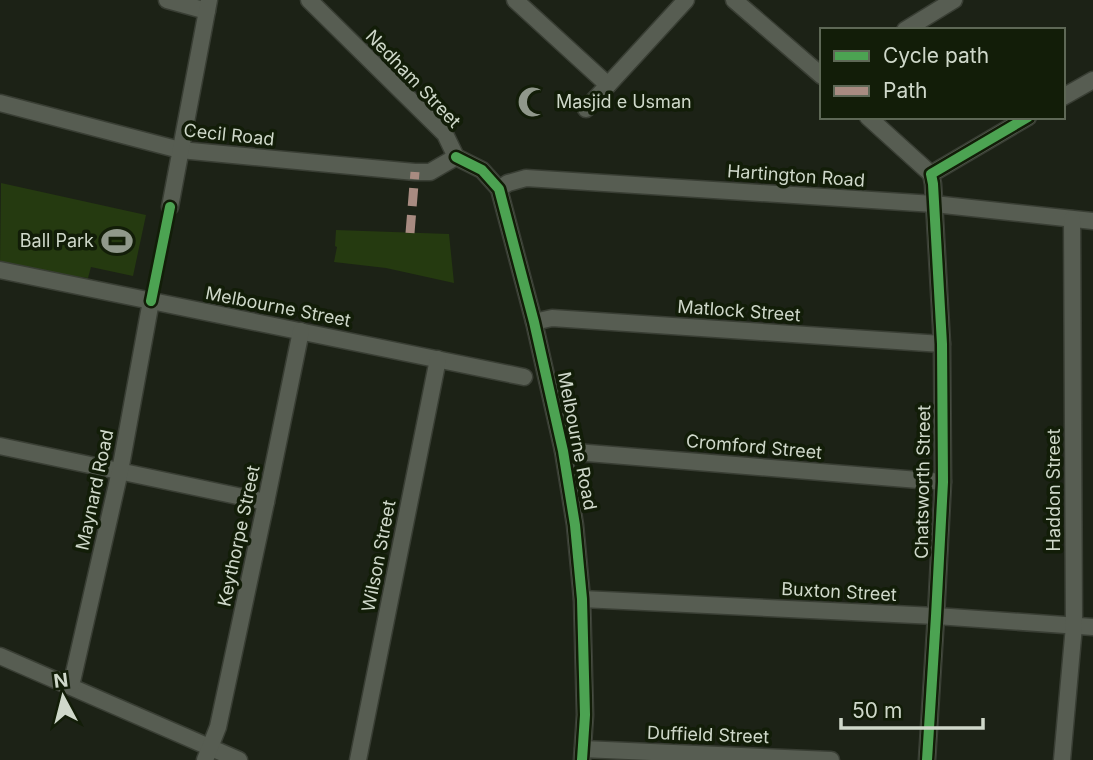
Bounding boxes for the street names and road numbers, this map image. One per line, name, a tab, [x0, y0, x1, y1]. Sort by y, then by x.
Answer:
street label: Nedham Street	[362, 26, 465, 132]
street label: Cecil Road	[183, 119, 275, 150]
street label: Hartington Road	[726, 160, 866, 191]
street label: Melbourne Street	[204, 282, 353, 331]
street label: Matlock Street	[677, 296, 801, 325]
street label: Melbourne Road	[554, 370, 601, 512]
street label: Chatsworth Street	[911, 405, 934, 559]
street label: Maynard Road	[71, 428, 118, 552]
street label: Haddon Street	[1043, 428, 1064, 551]
street label: Cromford Street	[685, 430, 823, 463]
street label: Keythorpe Street	[213, 463, 264, 608]
street label: Wilson Street	[357, 498, 400, 613]
street label: Buxton Street	[781, 578, 897, 605]
street label: Duffield Street	[647, 722, 770, 747]

